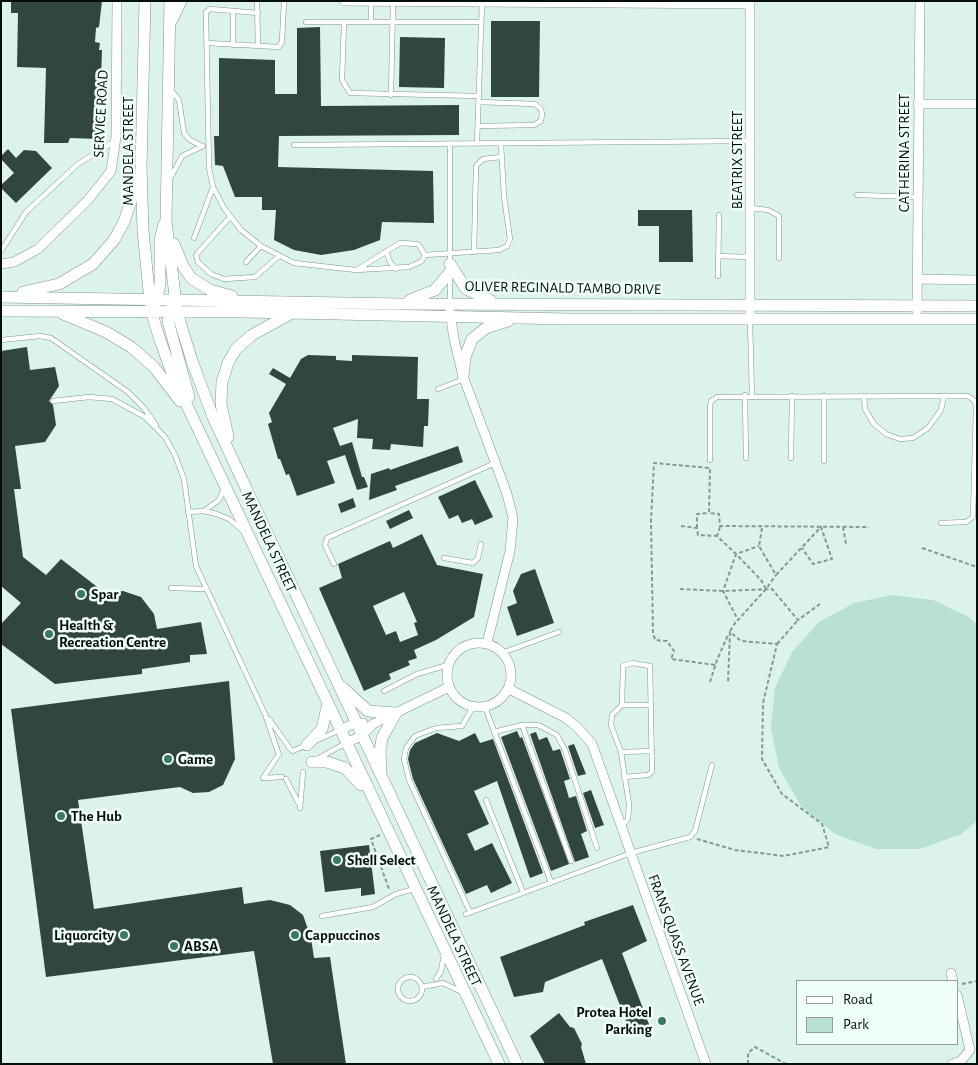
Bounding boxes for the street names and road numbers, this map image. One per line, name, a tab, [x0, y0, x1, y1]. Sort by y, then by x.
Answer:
street label: SERVICE ROAD	[90, 70, 112, 158]
street label: CATHERINA STREET	[895, 94, 913, 212]
street label: MANDELA STREET	[119, 96, 137, 206]
street label: BEATRIX STREET	[728, 111, 746, 209]
street label: OLIVER REGINALD TAMBO DRIVE	[465, 277, 661, 299]
street label: MANDELA STREET	[238, 489, 300, 595]
street label: FRANS QUASS AVENUE	[644, 872, 708, 1008]
street label: MANDELA STREET	[423, 883, 485, 989]

